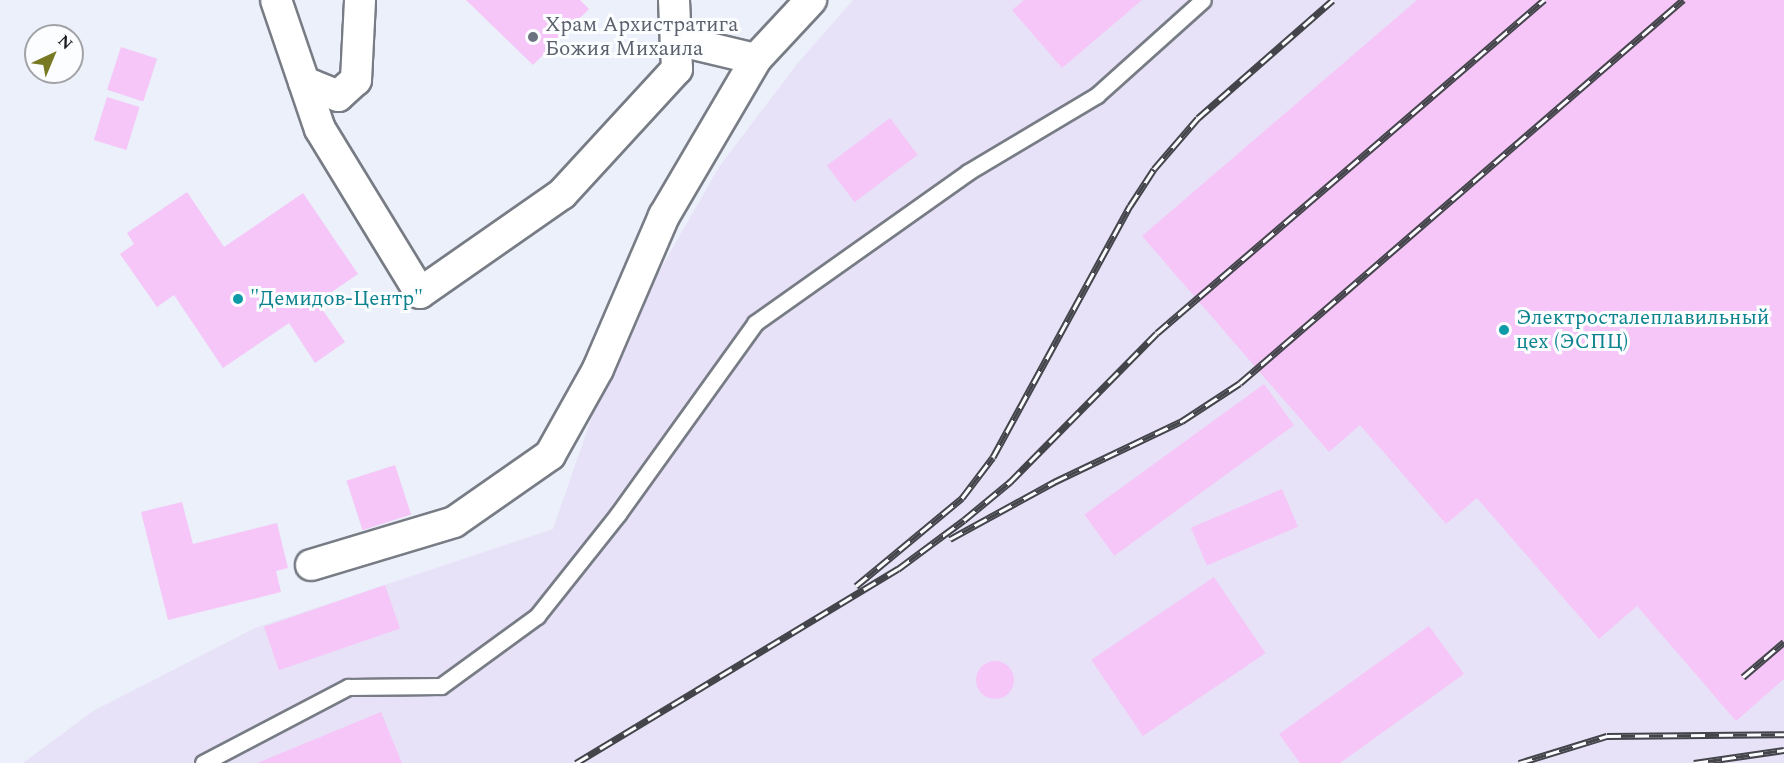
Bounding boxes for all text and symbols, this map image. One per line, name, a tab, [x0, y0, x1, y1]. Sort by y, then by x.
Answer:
place label: Храм Архистратига Божия Михаила	[545, 12, 738, 62]
north arrow	[24, 24, 84, 84]
text: N	[52, 29, 78, 56]
marker: Храм Архистратига Божия Михаила	[526, 30, 540, 44]
place label: "Демидов-Центр"	[250, 286, 423, 312]
marker: "Демидов-Центр"	[231, 292, 245, 306]
place label: Электросталеплавильный цех (ЭСПЦ)	[1516, 305, 1770, 355]
marker: Электросталеплавильный цех (ЭСПЦ)	[1497, 323, 1511, 337]

